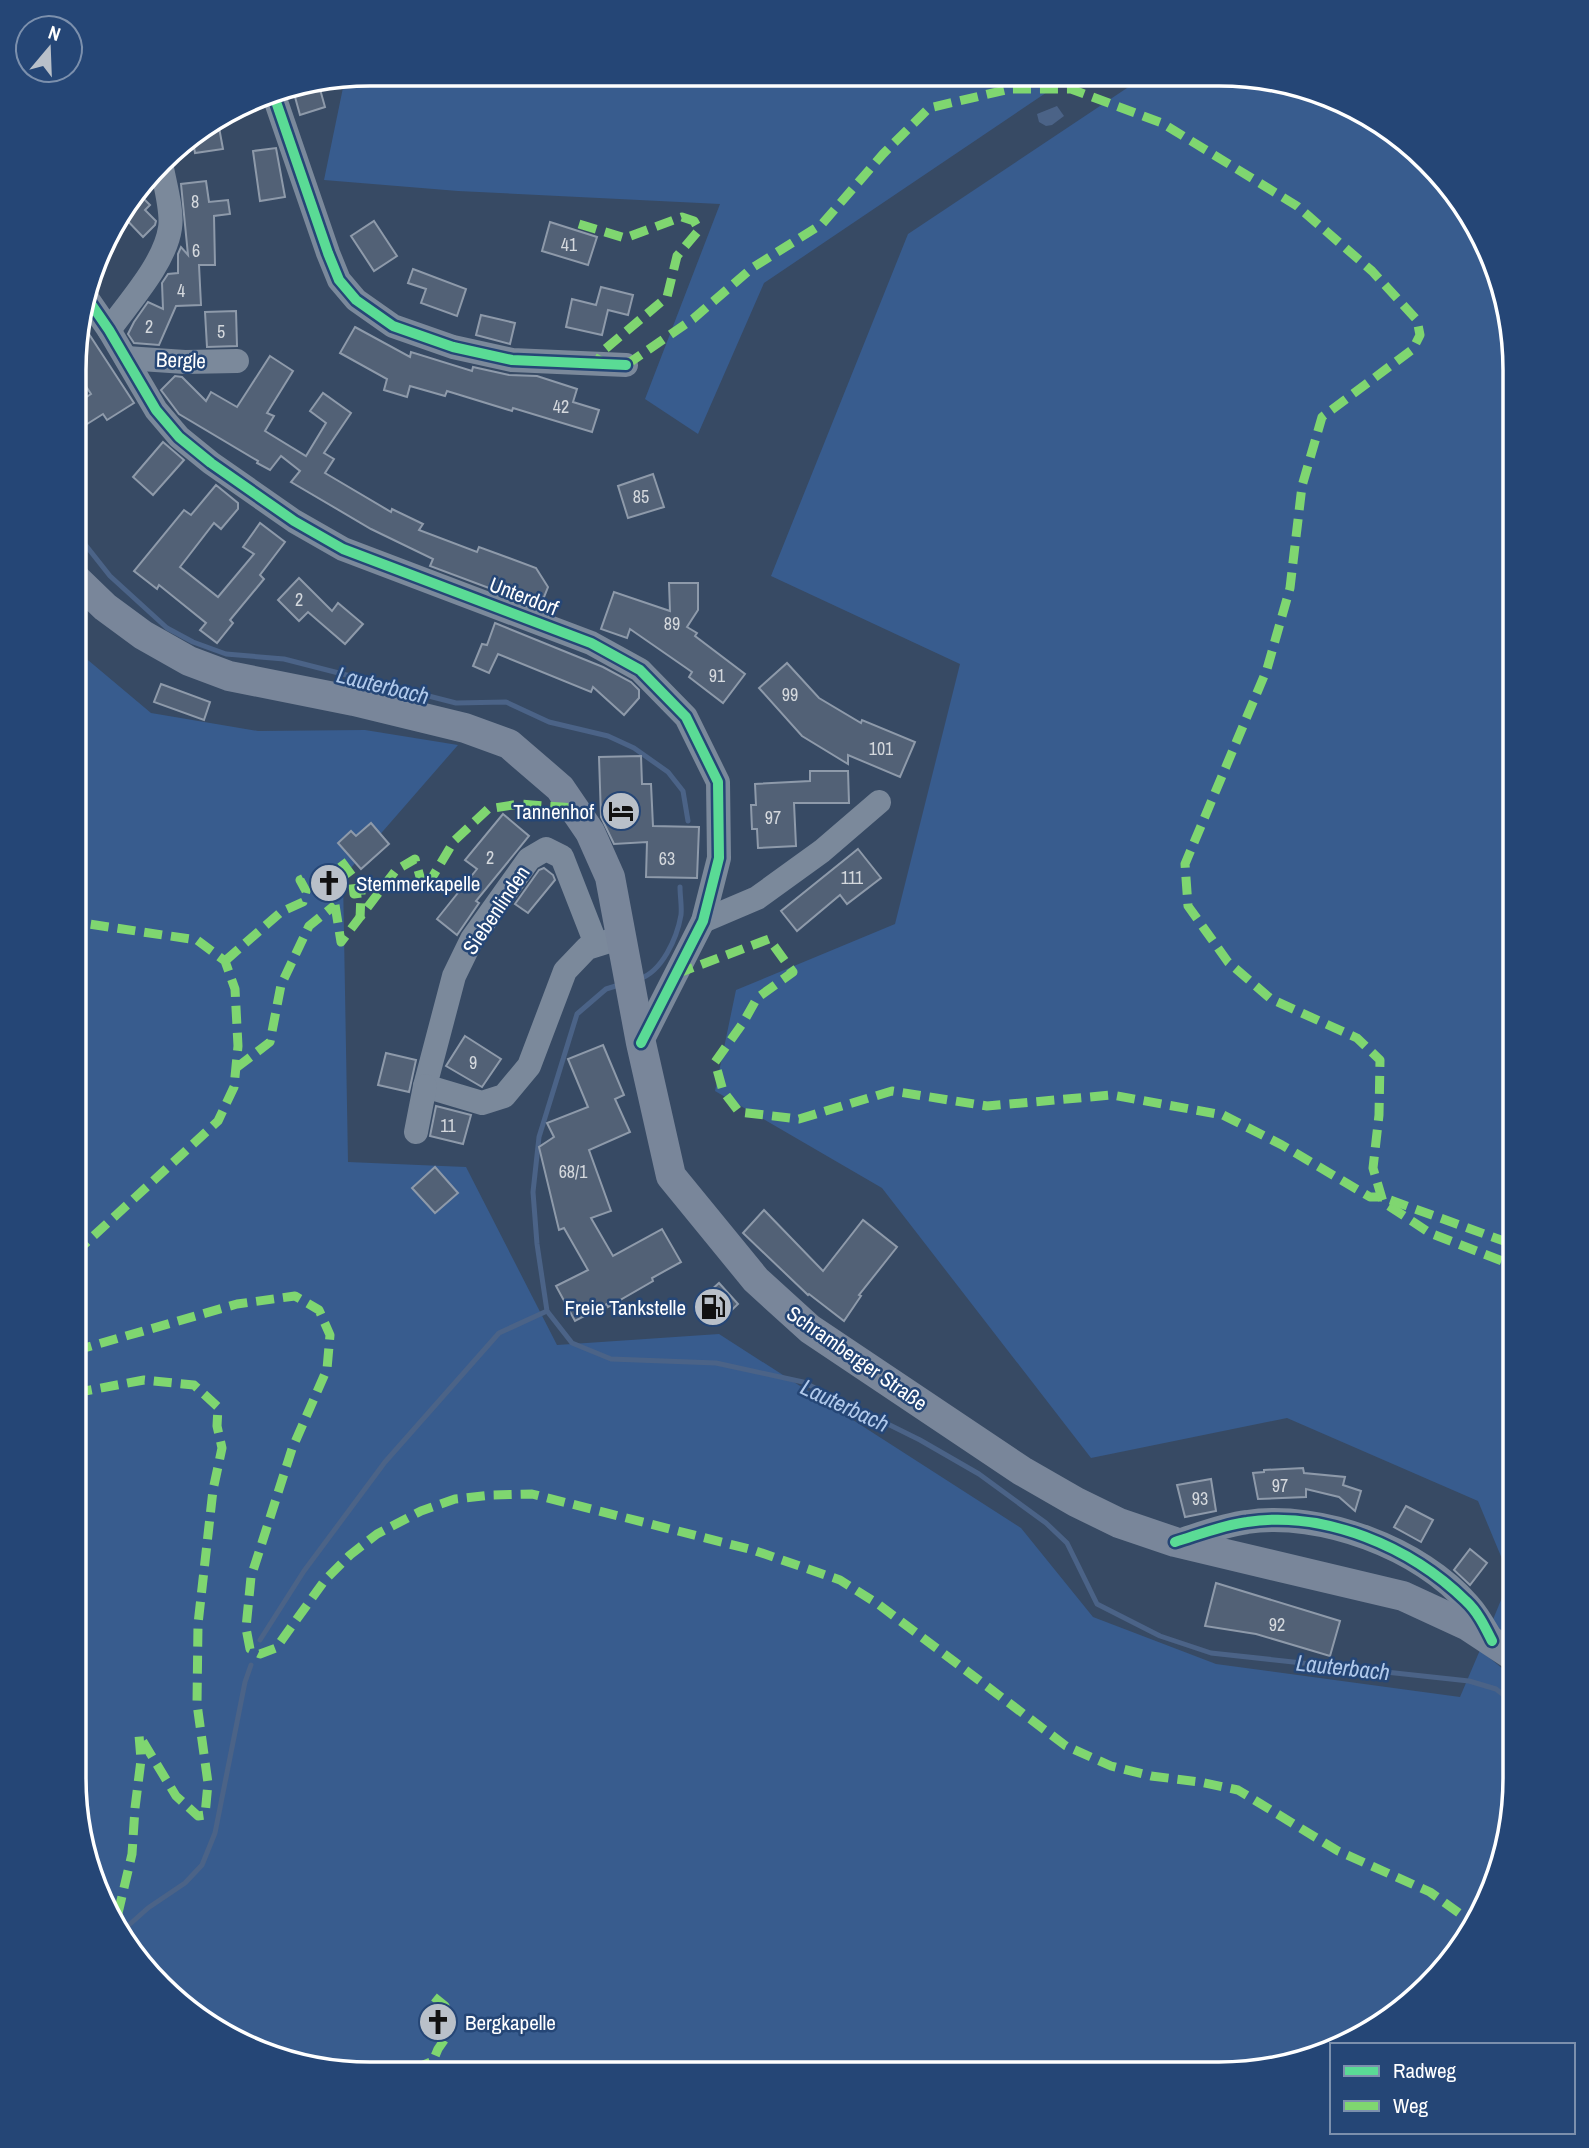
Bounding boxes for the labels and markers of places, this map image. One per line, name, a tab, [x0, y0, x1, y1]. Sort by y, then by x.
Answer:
hotel icon: Tannenhof	[600, 790, 642, 832]
place label: Tannenhof	[513, 797, 594, 826]
church icon: Stemmerkapelle	[308, 862, 350, 904]
place label: Stemmerkapelle	[356, 869, 480, 898]
fuel station icon: Freie Tankstelle	[692, 1286, 734, 1328]
place label: Freie Tankstelle	[564, 1293, 686, 1322]
church icon: Bergkapelle	[417, 2001, 459, 2043]
place label: Bergkapelle	[465, 2008, 556, 2037]

